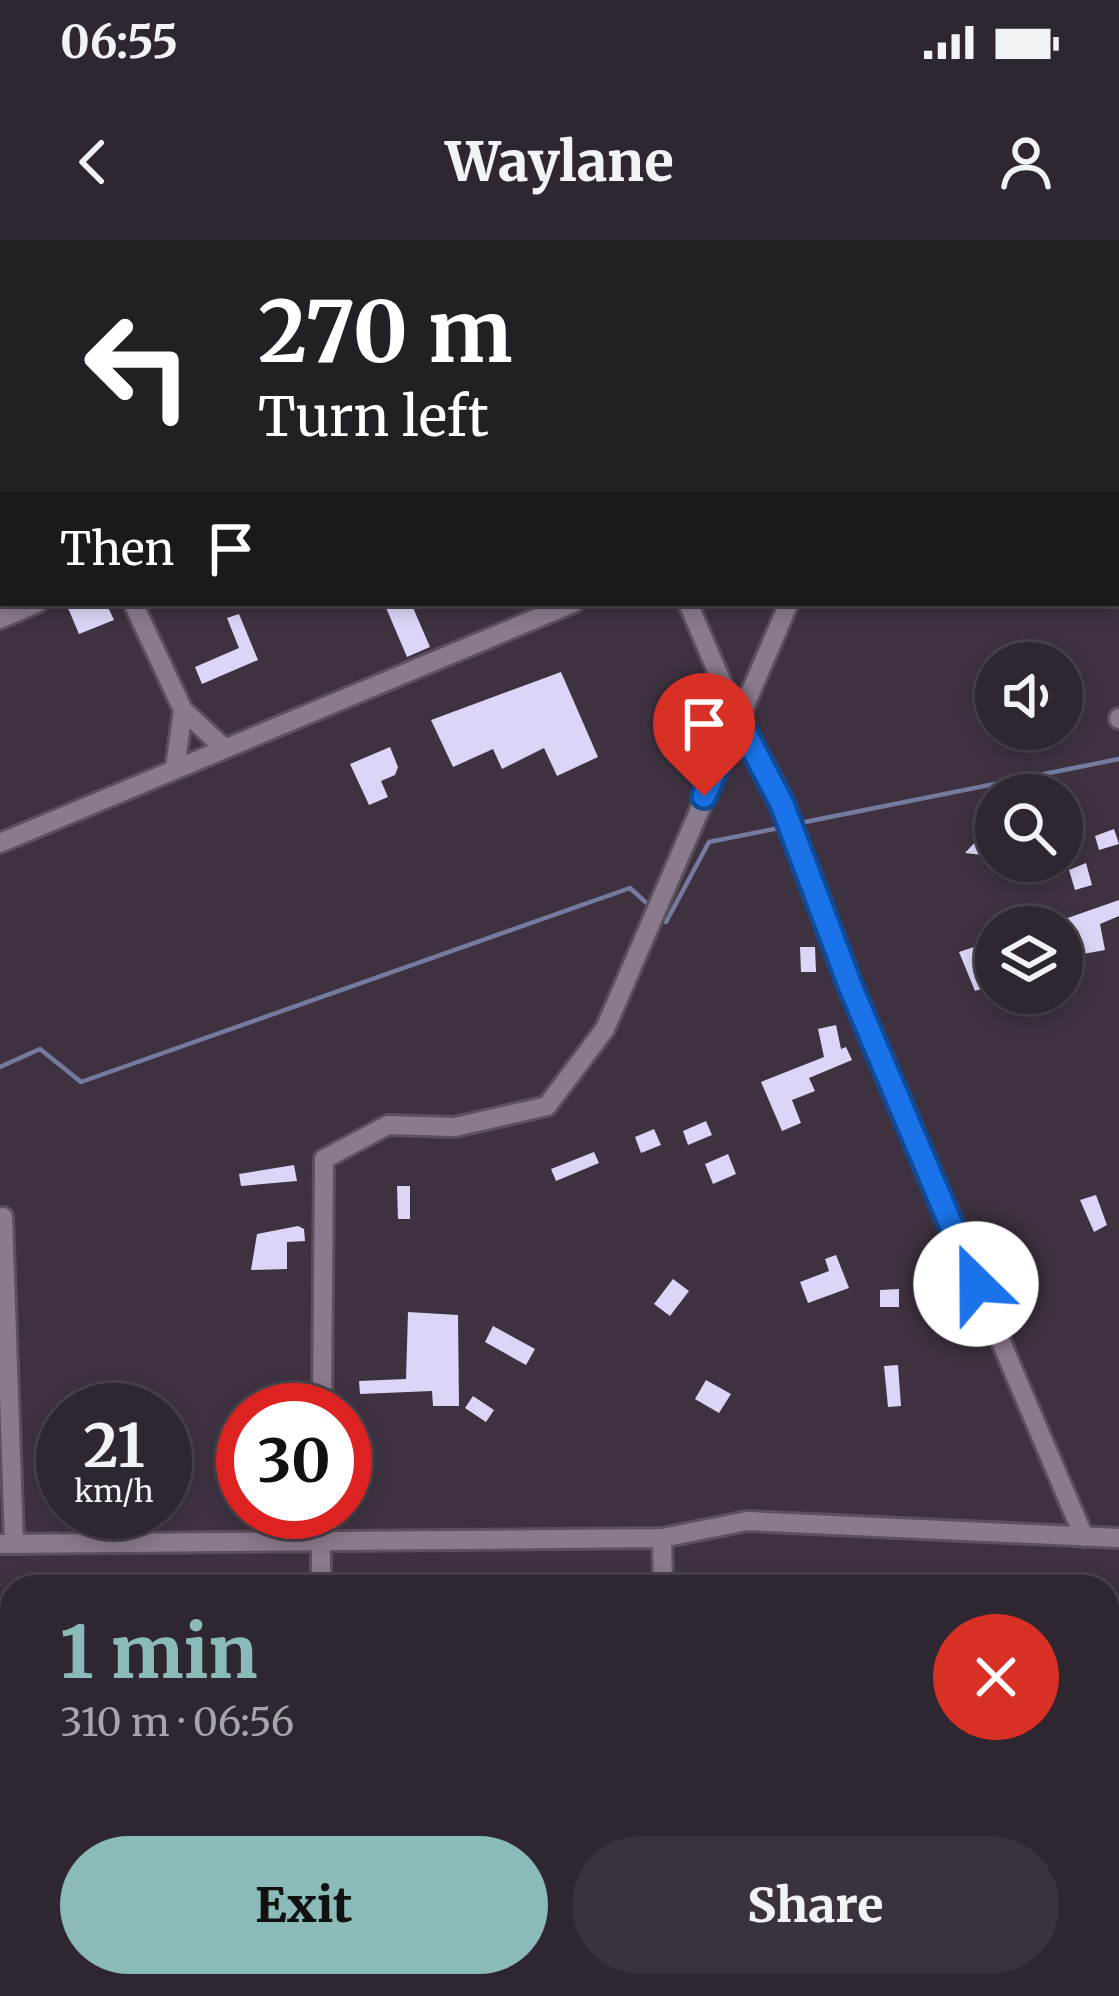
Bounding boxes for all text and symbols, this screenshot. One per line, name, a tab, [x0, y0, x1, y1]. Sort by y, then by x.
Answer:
text: 06:55	[60, 14, 178, 70]
text: Waylane	[445, 128, 674, 196]
icon: back	[60, 129, 126, 195]
icon: person	[993, 129, 1059, 195]
text: 270 m	[258, 279, 512, 385]
icon: left	[60, 288, 216, 444]
text: Turn left	[258, 383, 489, 451]
icon: arrive	[198, 516, 264, 582]
text: Then	[60, 521, 174, 577]
map controls	[975, 642, 1083, 1014]
button: sound	[975, 642, 1083, 750]
pin	[653, 673, 755, 796]
icon: arrive	[671, 691, 737, 757]
button: search	[975, 774, 1083, 882]
button: layers	[975, 906, 1083, 1014]
position arrow	[913, 1221, 1039, 1347]
speed limit sign: 30	[216, 1383, 372, 1539]
text: 21	[83, 1408, 145, 1483]
text: km/h	[74, 1472, 154, 1510]
text: 1 min	[60, 1607, 257, 1698]
button: close	[933, 1614, 1059, 1740]
text: 310 m · 06:56	[60, 1698, 294, 1747]
button: Exit	[60, 1836, 548, 1974]
button: Share	[572, 1836, 1059, 1974]

